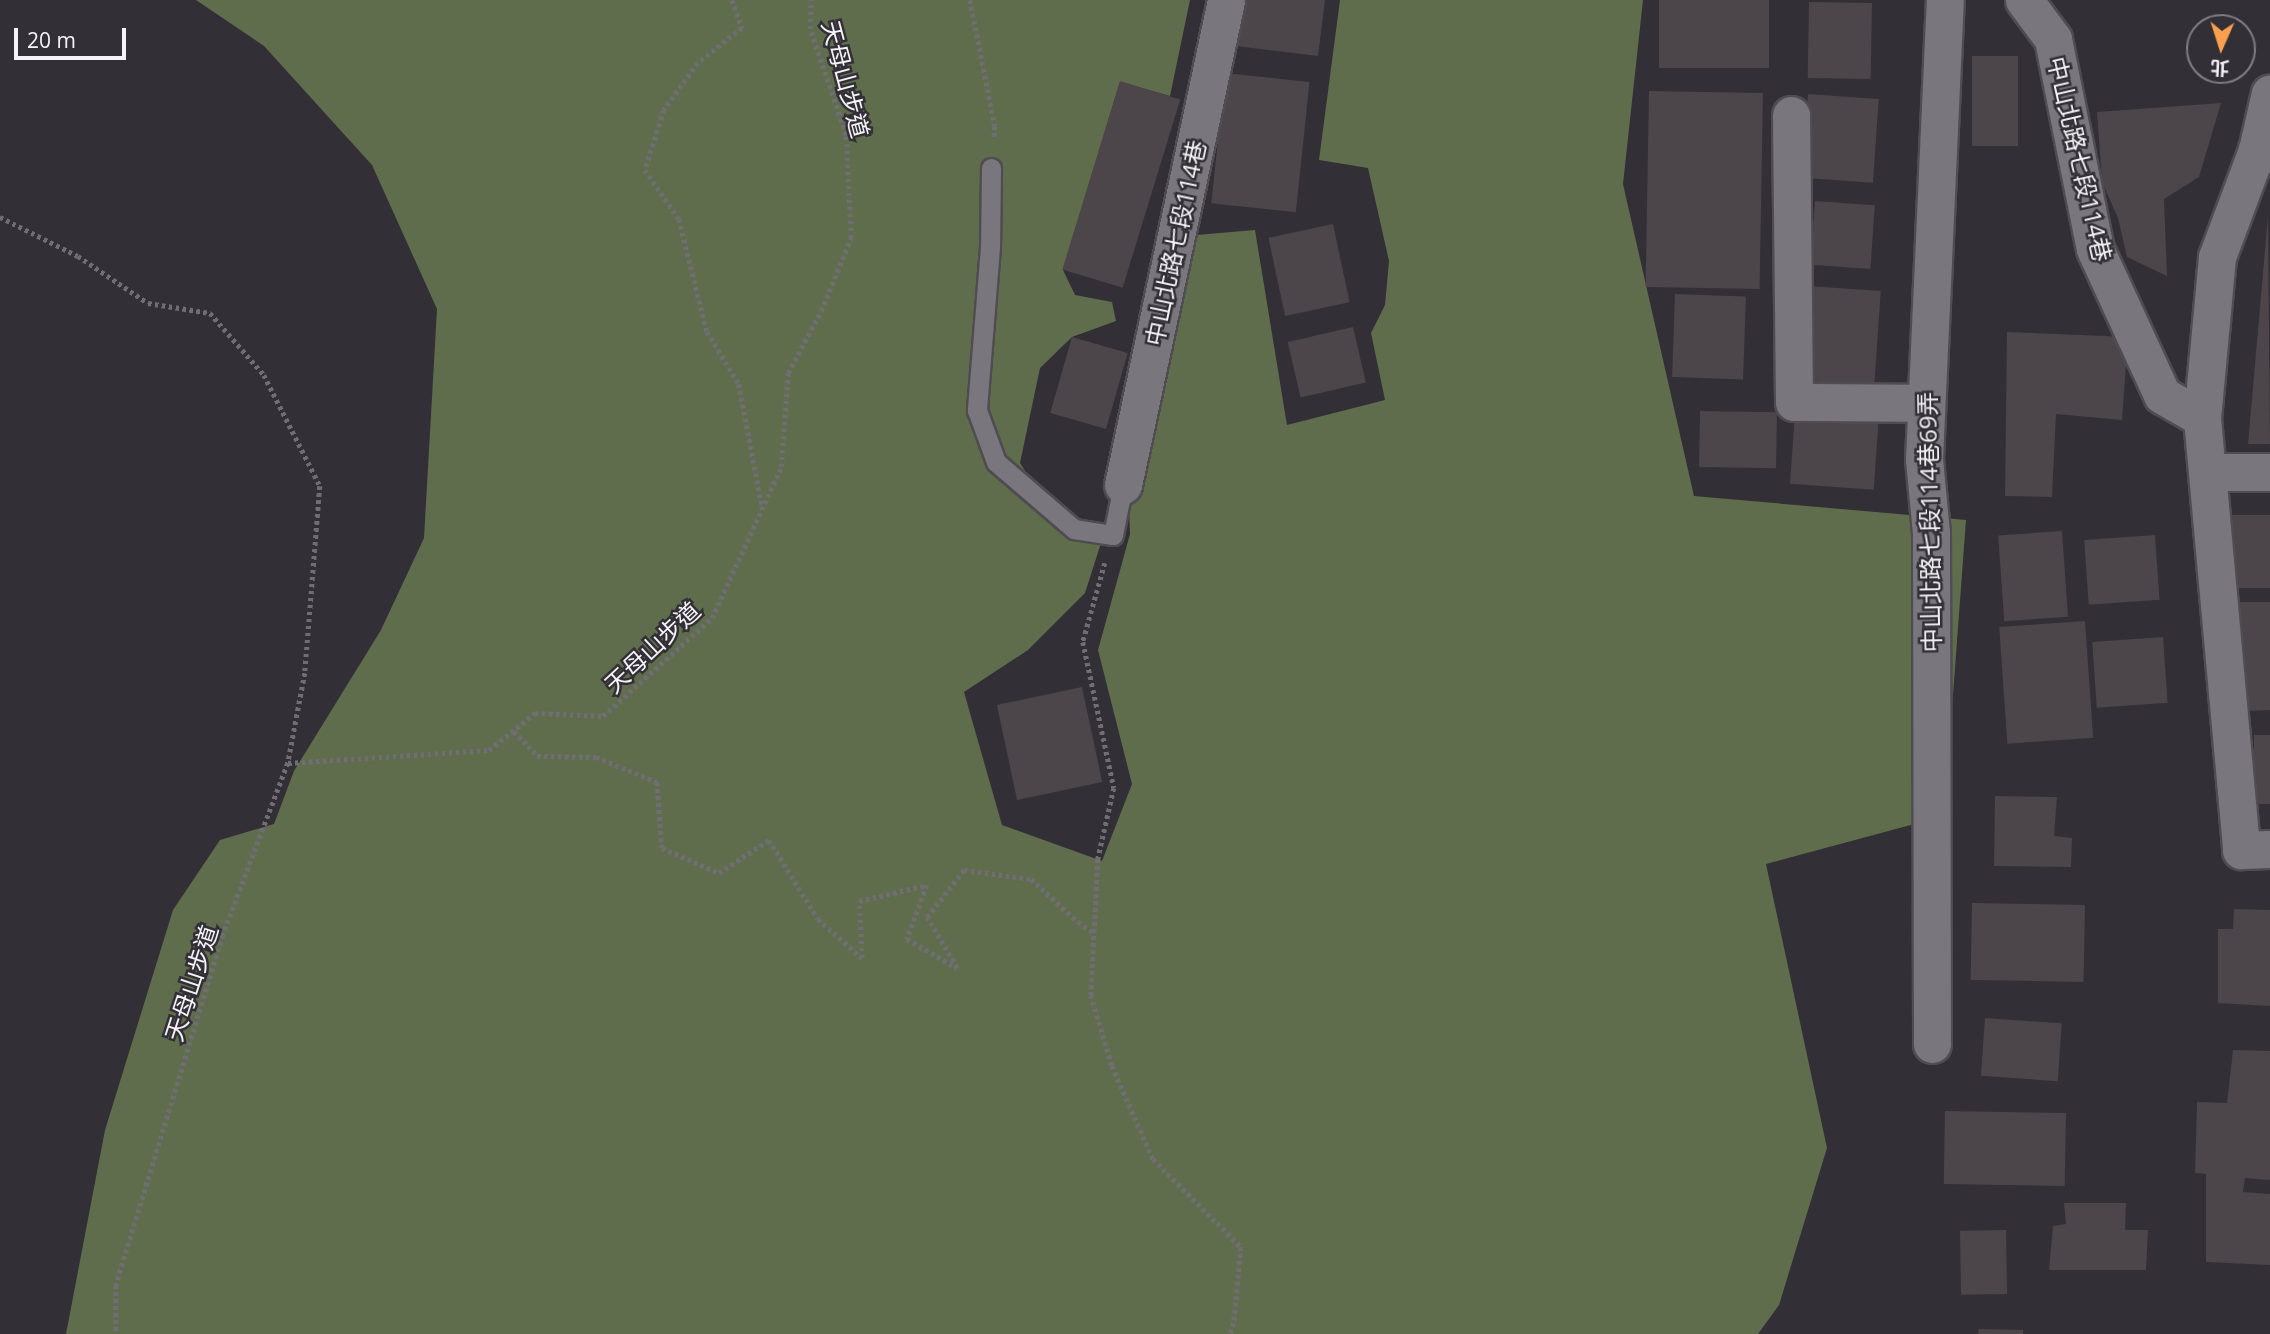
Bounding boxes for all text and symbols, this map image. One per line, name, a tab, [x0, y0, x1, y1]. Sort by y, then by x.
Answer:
scale bar	[18, 14, 130, 58]
north arrow	[2186, 14, 2256, 84]
street label: 天母山步道	[817, 17, 875, 141]
text: 20 m	[27, 26, 76, 54]
street label: 中山北路七段114巷	[2042, 54, 2118, 264]
text: 北	[2210, 54, 2230, 81]
street label: 中山北路七段114巷	[1139, 138, 1211, 348]
street label: 中山北路七段114巷69弄	[1912, 391, 1946, 653]
street label: 天母山步道	[598, 596, 706, 698]
street label: 天母山步道	[159, 921, 223, 1045]

